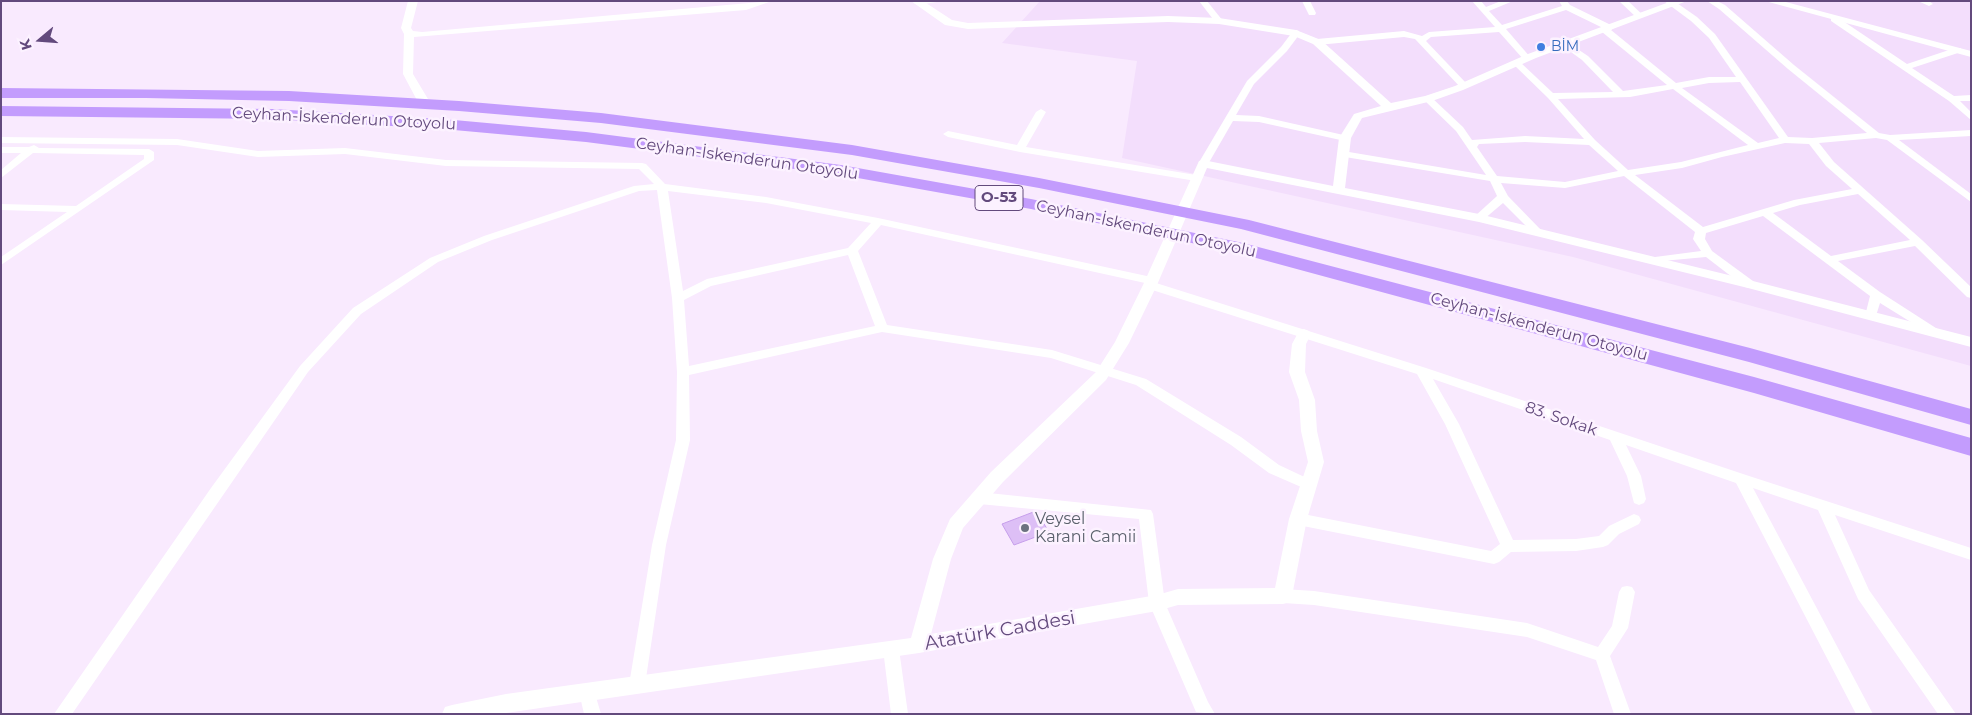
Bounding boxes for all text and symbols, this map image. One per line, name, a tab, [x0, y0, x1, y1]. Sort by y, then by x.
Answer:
north arrow	[15, 15, 65, 65]
text: K	[16, 37, 36, 52]
place label: BİM	[1551, 39, 1579, 55]
marker: BİM	[1535, 41, 1547, 53]
street label: Ceyhan-İskenderun Otoyolu	[231, 104, 457, 134]
street label: Ceyhan-İskenderun Otoyolu	[635, 134, 859, 184]
road number: O-53	[975, 186, 1023, 210]
street label: Ceyhan-İskenderun Otoyolu	[1034, 196, 1258, 262]
street label: Ceyhan-İskenderun Otoyolu	[1428, 289, 1650, 365]
street label: 83. Sokak	[1522, 398, 1600, 440]
place label: Veysel Karani Camii	[1035, 509, 1136, 547]
marker: Veysel Karani Camii	[1019, 522, 1031, 534]
street label: Atatürk Caddesi	[923, 607, 1077, 655]

